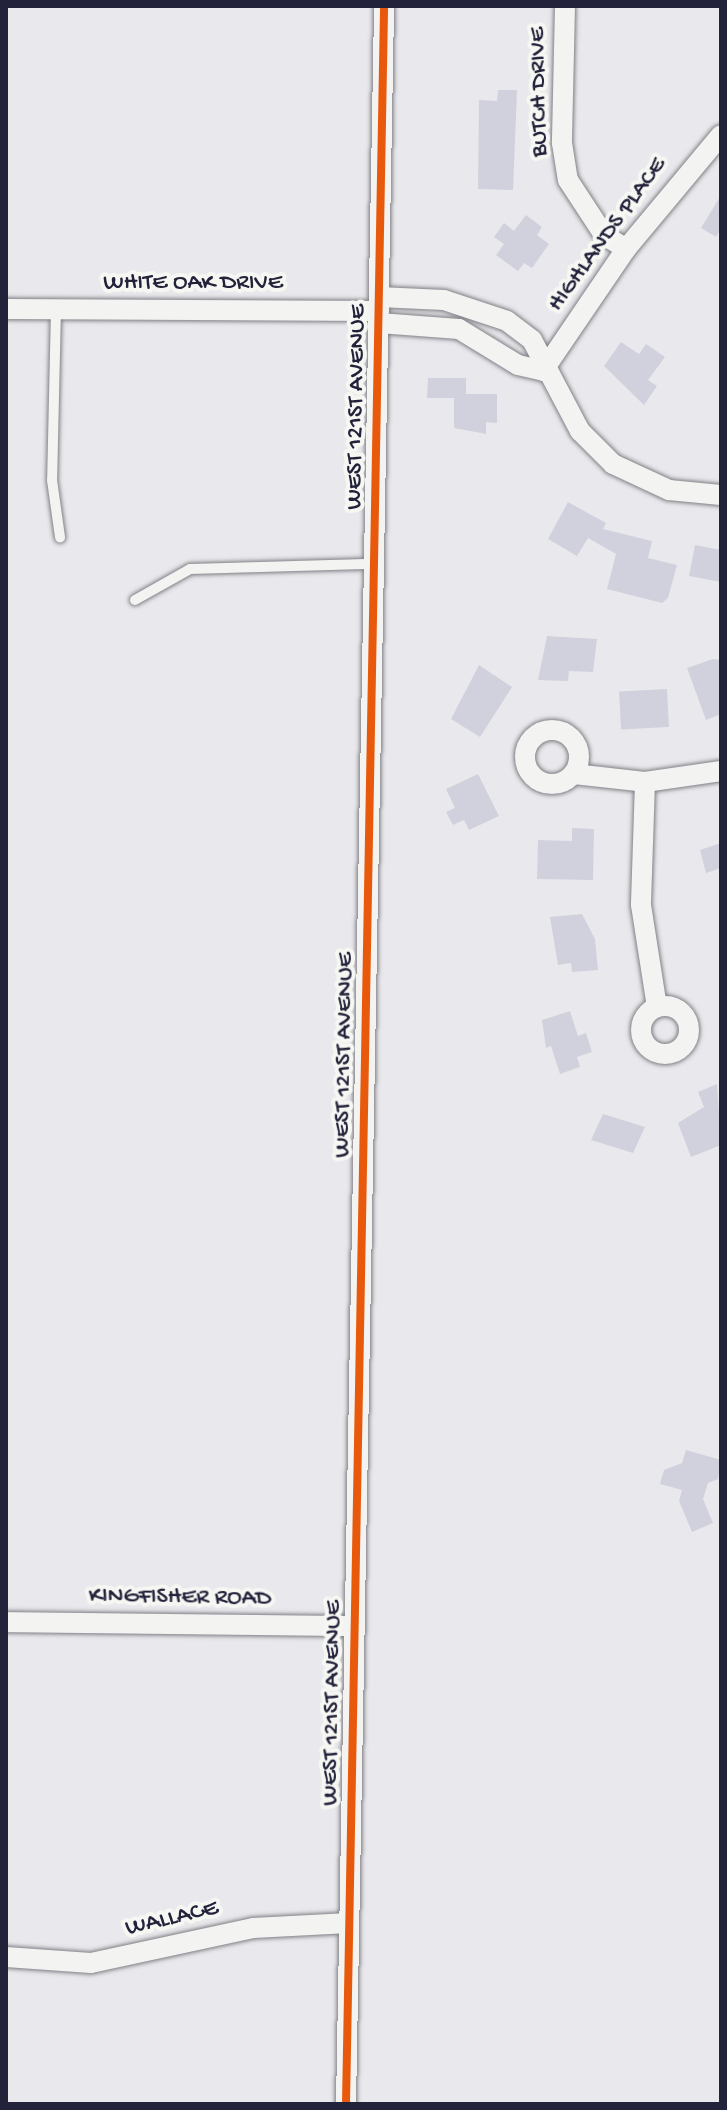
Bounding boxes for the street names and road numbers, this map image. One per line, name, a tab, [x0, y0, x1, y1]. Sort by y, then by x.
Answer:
street label: BUTCH DRIVE	[524, 27, 556, 157]
street label: HIGHLANDS PLACE	[542, 152, 674, 318]
street label: WHITE OAK DRIVE	[103, 270, 283, 298]
street label: WEST 121ST AVENUE	[341, 304, 373, 510]
street label: WEST 121ST AVENUE	[329, 952, 361, 1158]
street label: KINGFISHER ROAD	[88, 1582, 272, 1614]
street label: WEST 121ST AVENUE	[317, 1600, 349, 1806]
street label: WALLACE	[123, 1894, 221, 1944]

